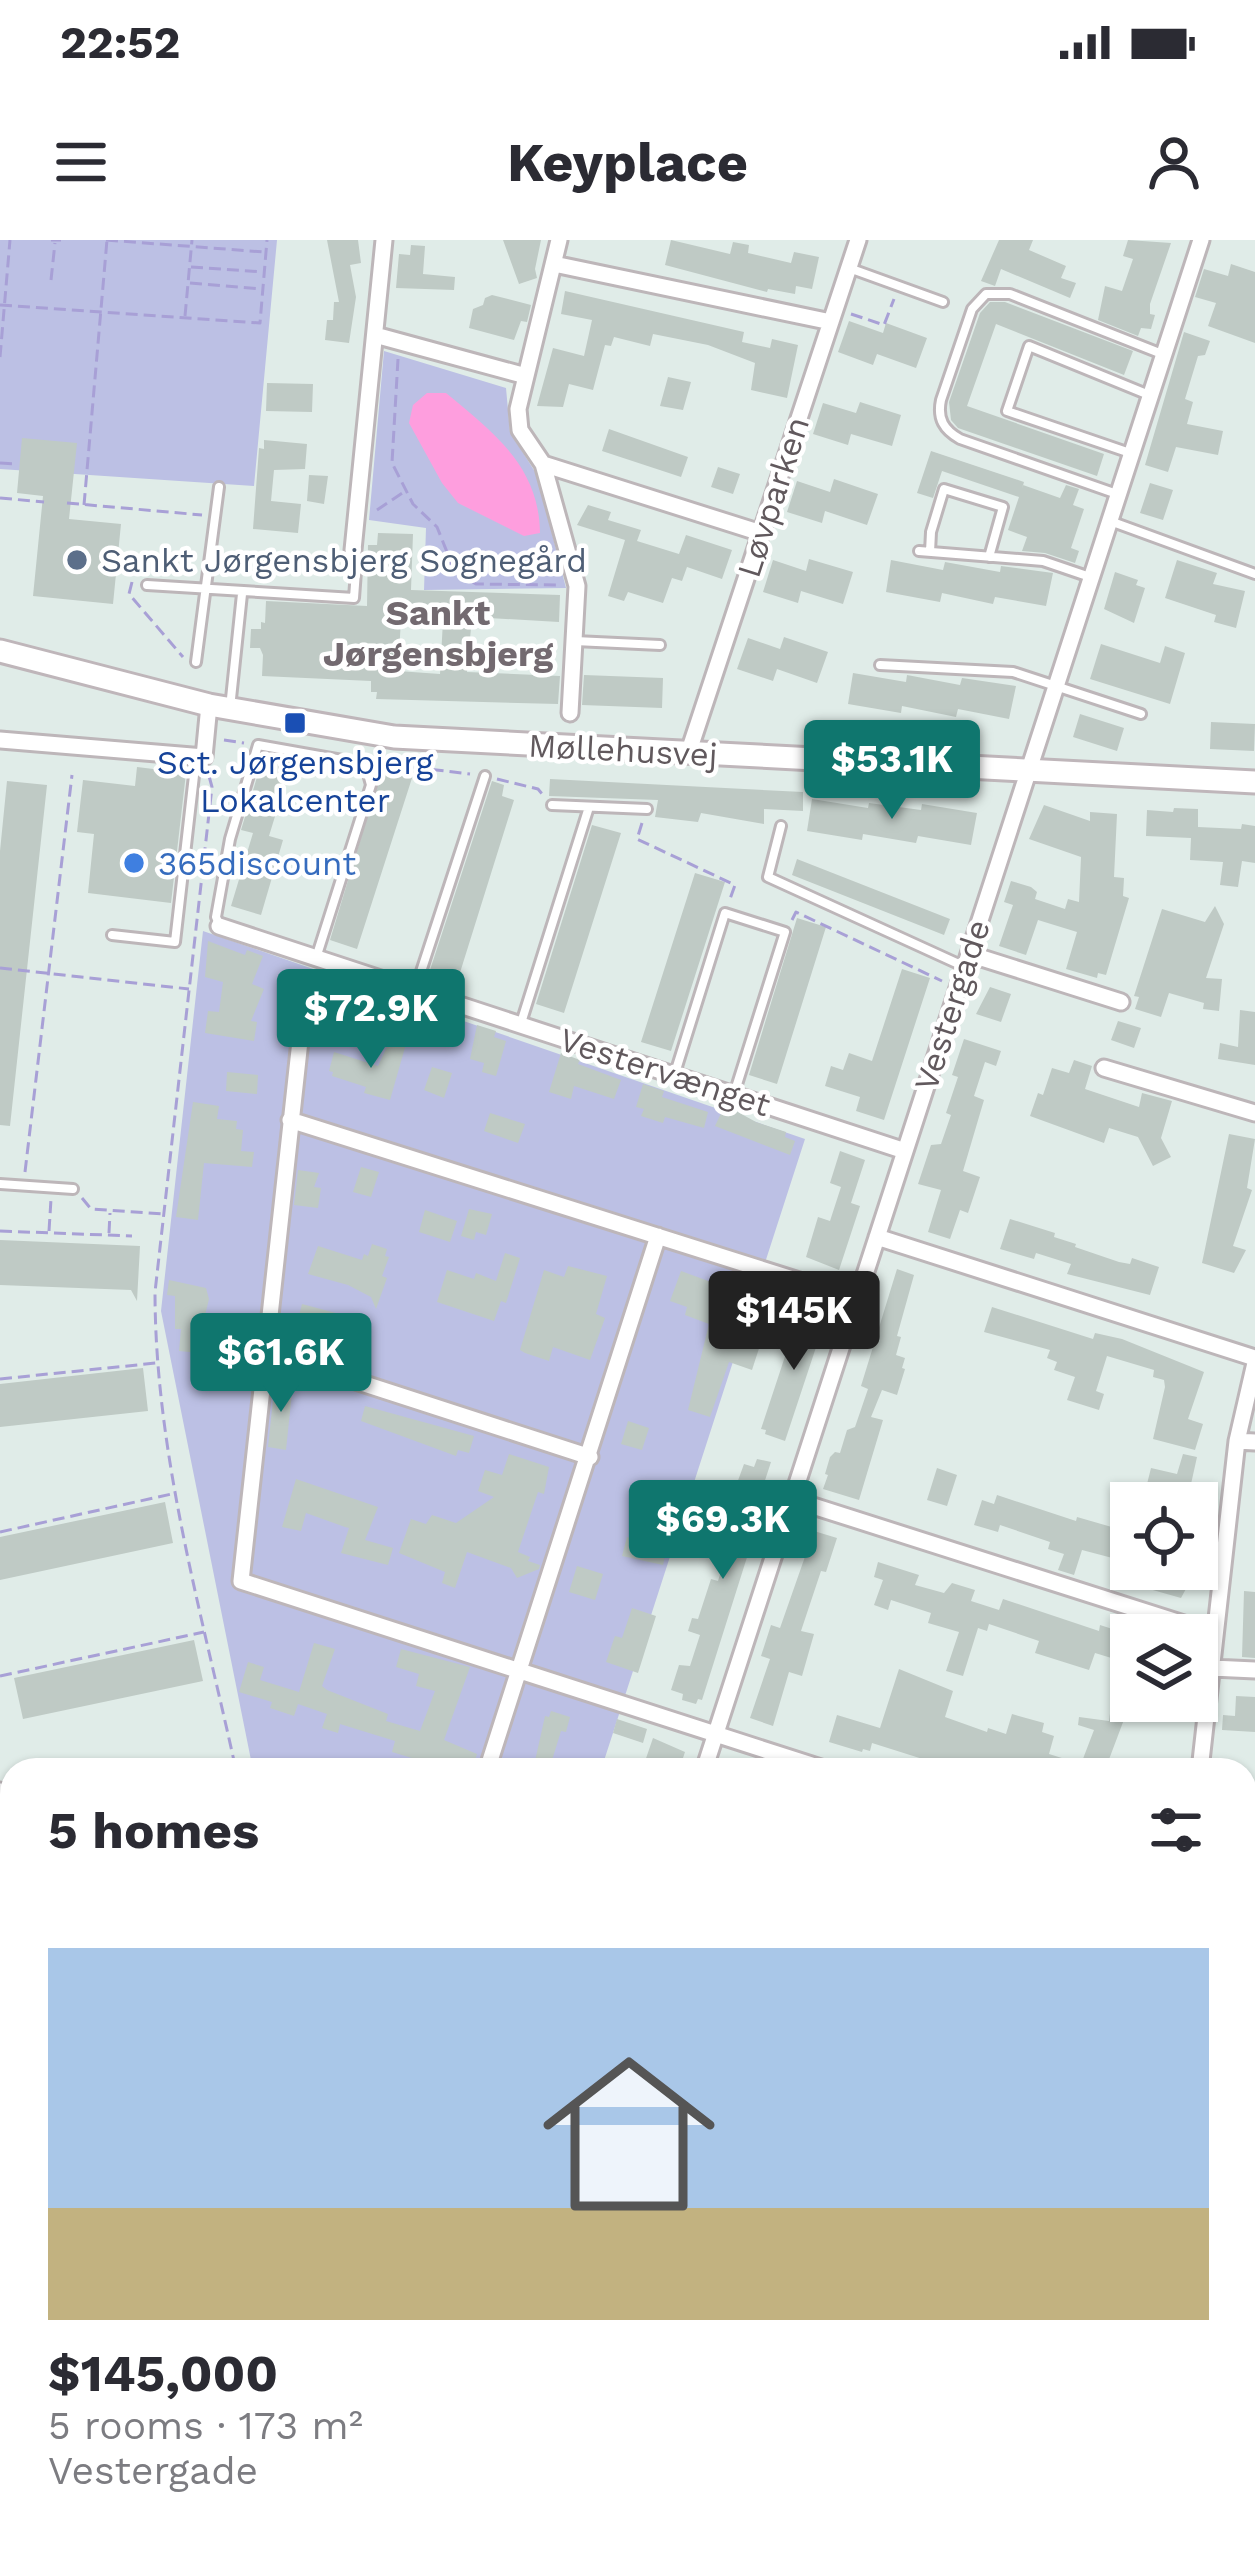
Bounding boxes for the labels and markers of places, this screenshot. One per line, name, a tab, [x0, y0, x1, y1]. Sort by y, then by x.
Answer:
place label: Sankt Jørgensbjerg Sognegård	[101, 541, 587, 580]
marker: Sankt Jørgensbjerg Sognegård	[64, 547, 90, 573]
marker: Sct. Jørgensbjerg Lokalcenter	[282, 710, 308, 736]
pin: $53.1K	[794, 720, 990, 822]
place label: Sct. Jørgensbjerg Lokalcenter	[157, 743, 434, 820]
place label: 365discount	[158, 844, 356, 883]
marker: 365discount	[121, 850, 147, 876]
pin: $72.9K	[273, 969, 469, 1071]
pin: $145K	[710, 1271, 878, 1373]
pin: $61.6K	[183, 1313, 379, 1415]
pin: $69.3K	[625, 1480, 821, 1582]

